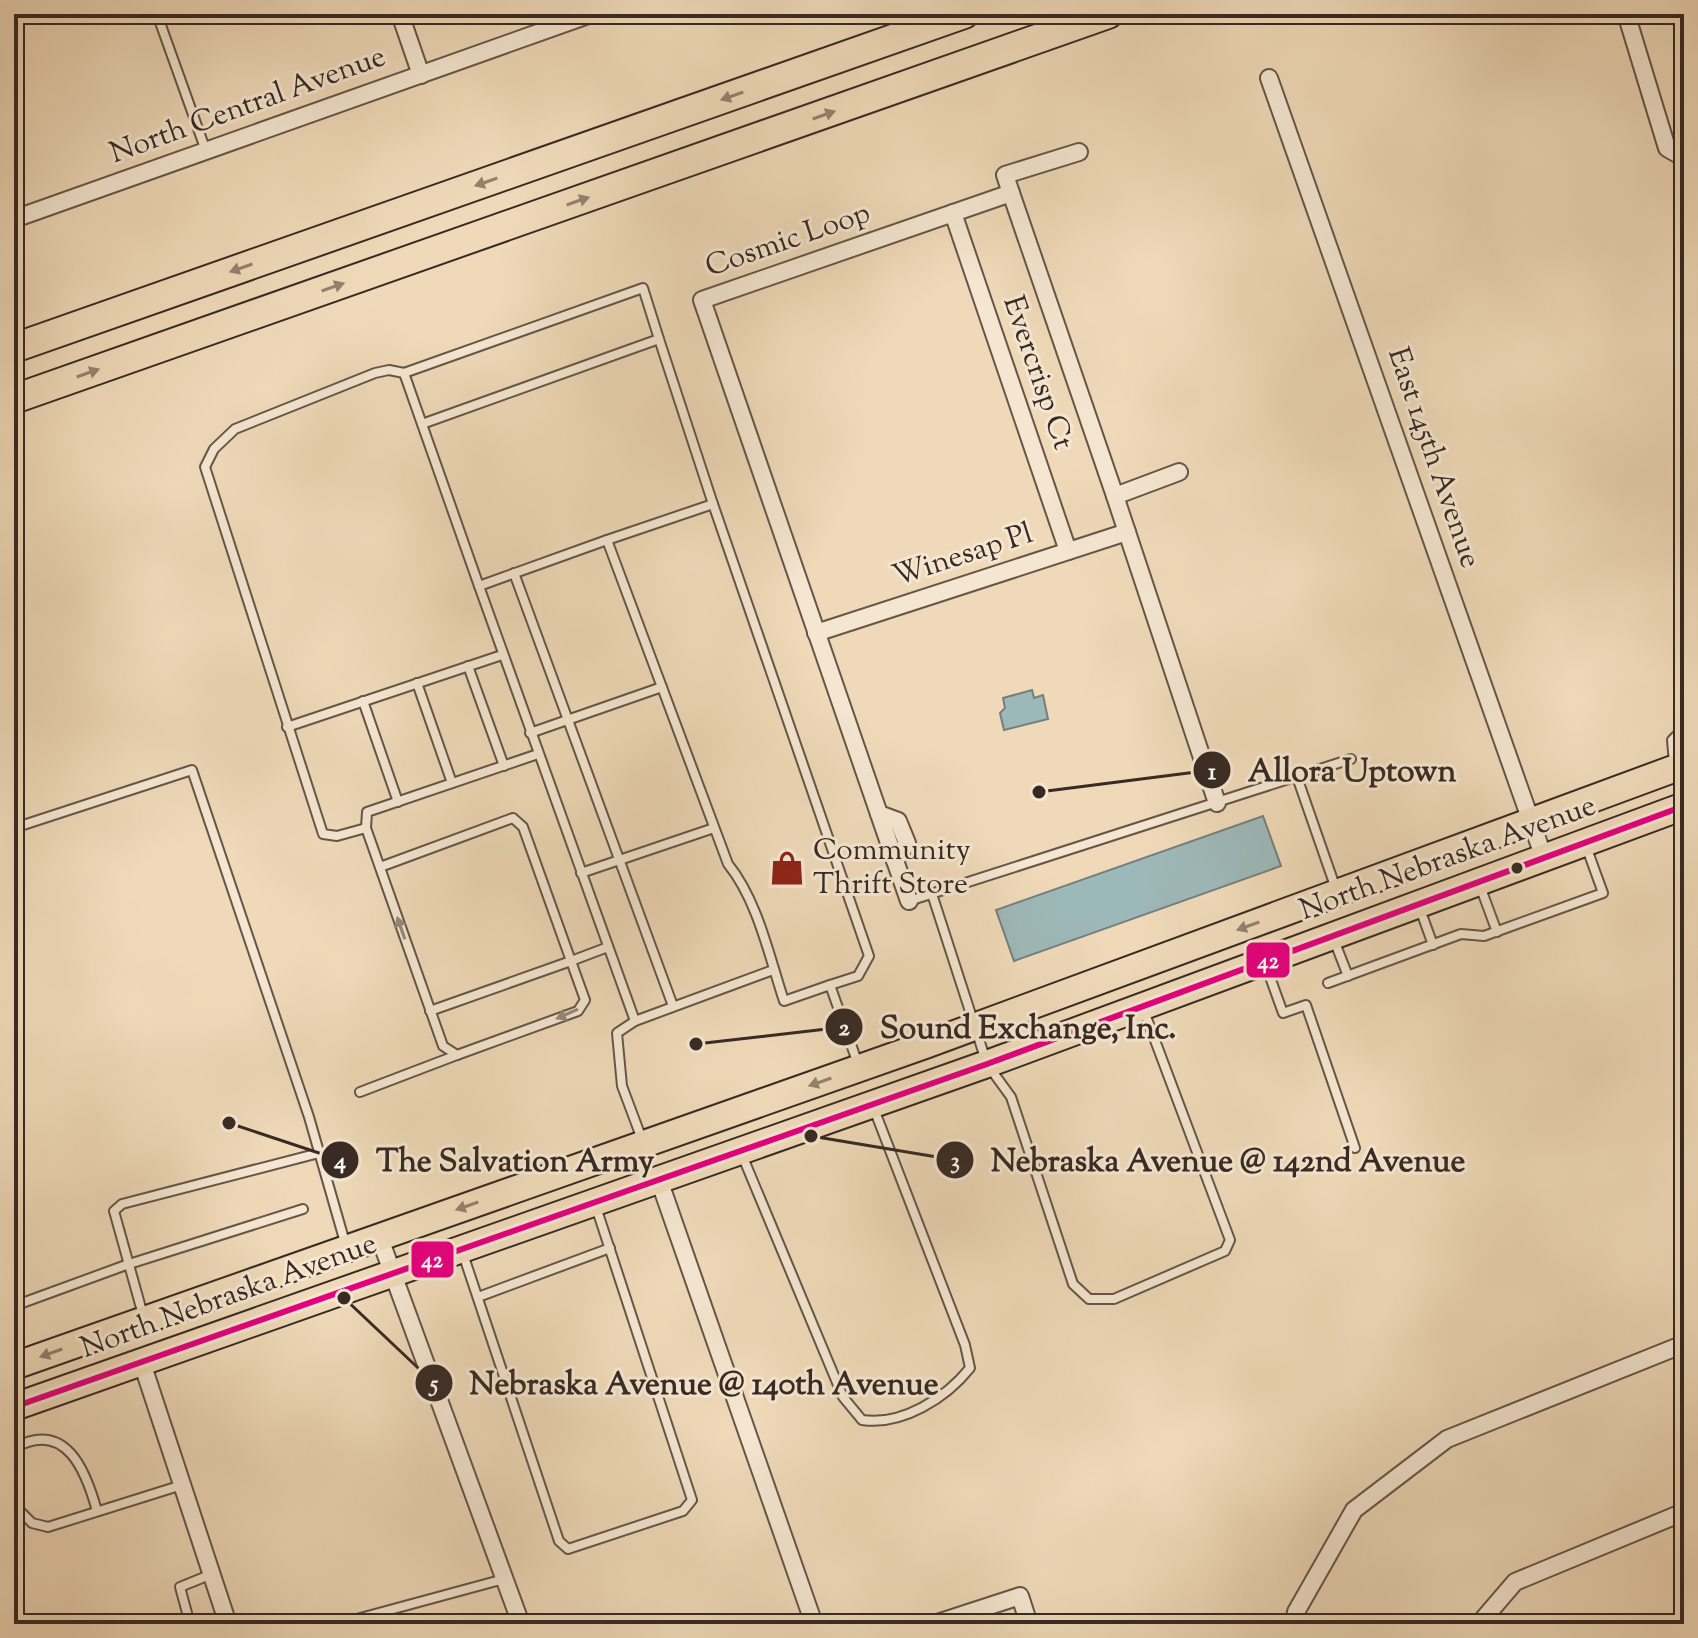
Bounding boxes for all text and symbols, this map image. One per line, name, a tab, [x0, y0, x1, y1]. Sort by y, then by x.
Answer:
street label: North Central Avenue	[104, 36, 392, 176]
one-way arrow	[719, 90, 743, 102]
one-way arrow	[812, 108, 836, 120]
one-way arrow	[474, 176, 498, 189]
street label: Cosmic Loop	[700, 193, 876, 289]
one-way arrow	[566, 194, 590, 207]
one-way arrow	[229, 263, 253, 275]
one-way arrow	[321, 281, 345, 293]
street label: Evercrisp Ct	[991, 290, 1083, 456]
street label: East 145th Avenue	[1375, 342, 1491, 574]
one-way arrow	[76, 367, 100, 379]
street label: Winesap Pl	[887, 513, 1039, 599]
callout: Allora Uptown	[1192, 742, 1473, 798]
text: Allora Uptown	[1248, 750, 1456, 796]
text: 1	[1208, 756, 1217, 790]
street label: North Nebraska Avenue	[1294, 785, 1602, 933]
place label: Community Thrift Store	[813, 830, 971, 907]
shop icon: Community Thrift Store	[768, 849, 806, 887]
unlabelled marker	[1509, 860, 1525, 876]
one-way arrow	[395, 916, 407, 940]
one-way arrow	[1236, 920, 1260, 933]
line badge: 42	[1245, 941, 1291, 979]
text: 42	[1256, 947, 1279, 979]
callout: Sound Exchange, Inc.	[824, 999, 1192, 1055]
one-way arrow	[556, 1007, 579, 1021]
text: Sound Exchange, Inc.	[880, 1007, 1176, 1053]
text: 2	[838, 1012, 850, 1046]
one-way arrow	[807, 1077, 831, 1089]
callout: The Salvation Army	[320, 1132, 670, 1188]
callout: Nebraska Avenue @ 142nd Avenue	[935, 1132, 1482, 1188]
text: The Salvation Army	[376, 1140, 654, 1186]
text: Nebraska Avenue @ 142nd Avenue	[991, 1140, 1465, 1186]
text: 4	[333, 1145, 346, 1179]
text: 3	[950, 1145, 960, 1179]
one-way arrow	[455, 1200, 479, 1212]
street label: North Nebraska Avenue	[75, 1223, 383, 1371]
line badge: 42	[410, 1240, 455, 1279]
text: 42	[420, 1246, 443, 1278]
one-way arrow	[39, 1347, 63, 1360]
callout: Nebraska Avenue @ 140th Avenue	[414, 1355, 955, 1411]
text: Nebraska Avenue @ 140th Avenue	[469, 1363, 939, 1409]
text: 5	[428, 1368, 439, 1402]

